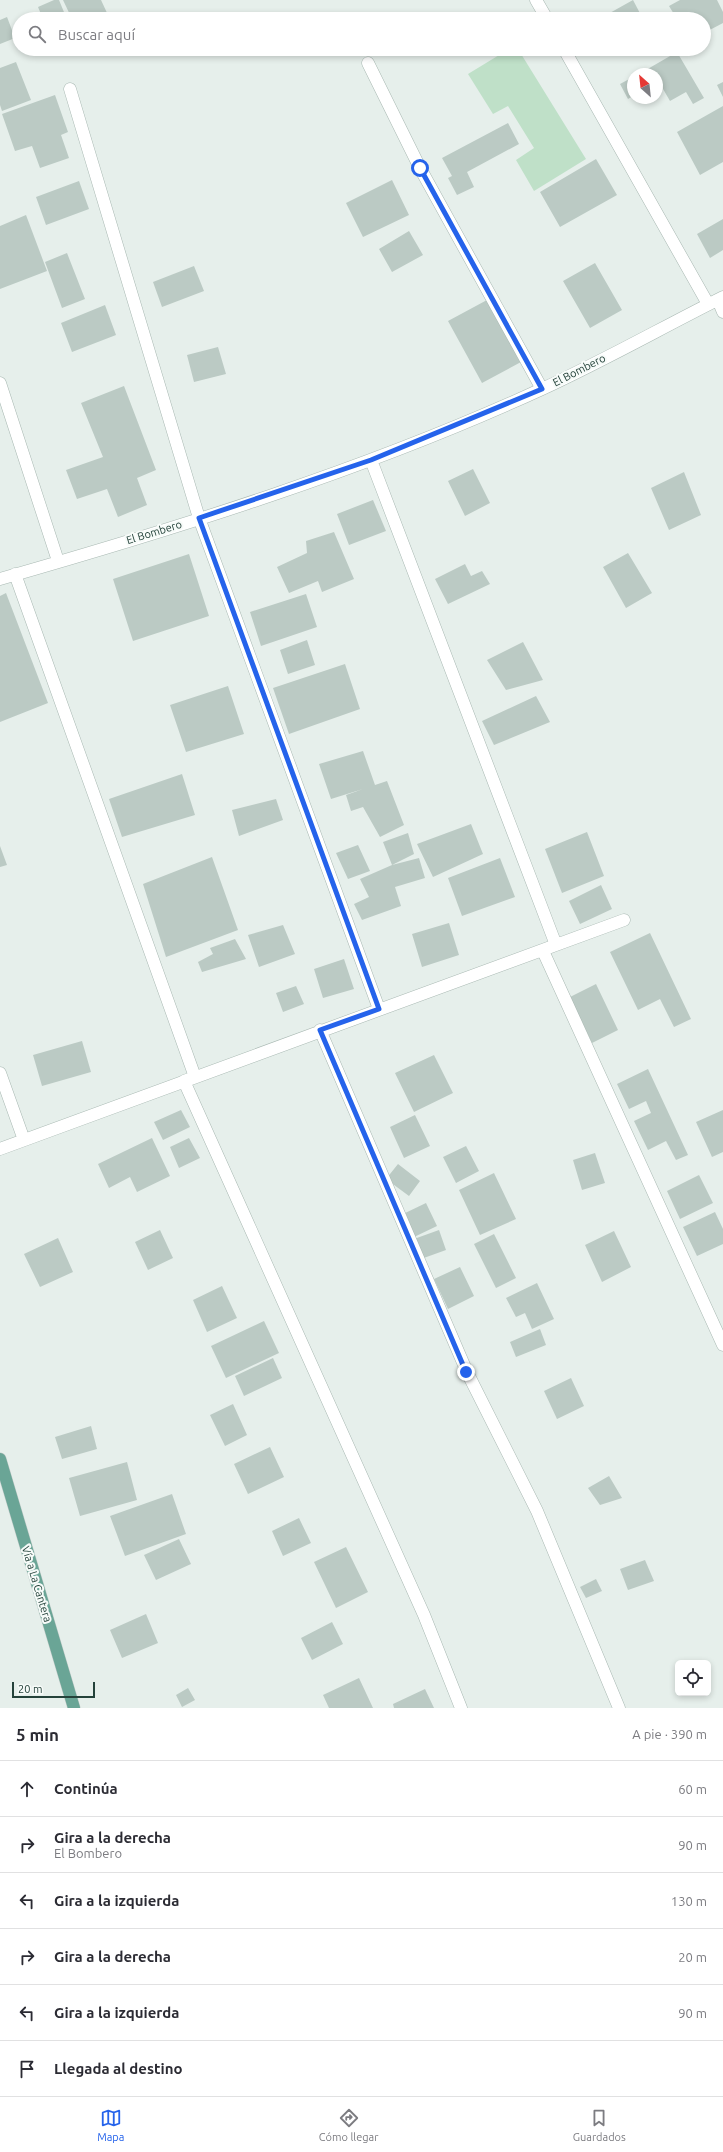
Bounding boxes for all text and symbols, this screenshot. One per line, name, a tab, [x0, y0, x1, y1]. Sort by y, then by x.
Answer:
search box	[12, 12, 711, 56]
icon: search	[26, 23, 48, 45]
text: Buscar aquí	[58, 26, 135, 43]
north arrow	[627, 68, 663, 104]
route start	[411, 159, 429, 177]
street label: El Bombero	[551, 352, 607, 388]
street label: El Bombero	[125, 518, 183, 546]
route end	[457, 1363, 475, 1381]
street label: Vía a La Cantera	[20, 1544, 54, 1624]
map controls	[675, 1660, 711, 1696]
button: locate	[675, 1660, 711, 1696]
scale bar	[12, 1680, 95, 1699]
text: 20 m	[18, 1683, 42, 1695]
text: 5 min	[16, 1725, 59, 1744]
text: A pie · 390 m	[632, 1727, 707, 1741]
icon: ahead	[16, 1778, 38, 1800]
text: Continúa	[54, 1780, 118, 1797]
text: 60 m	[678, 1782, 707, 1796]
text: Gira a la derecha	[54, 1829, 171, 1846]
icon: right	[16, 1834, 38, 1856]
text: 90 m	[678, 1838, 707, 1852]
text: El Bombero	[54, 1846, 122, 1860]
icon: left	[16, 1890, 38, 1912]
text: Gira a la izquierda	[54, 1892, 180, 1909]
text: 130 m	[671, 1894, 707, 1908]
icon: right	[16, 1946, 38, 1968]
text: Gira a la derecha	[54, 1948, 171, 1965]
text: 20 m	[678, 1950, 707, 1964]
icon: left	[16, 2002, 38, 2024]
text: Gira a la izquierda	[54, 2004, 180, 2021]
text: 90 m	[678, 2006, 707, 2020]
icon: arrive	[16, 2058, 38, 2080]
text: Llegada al destino	[54, 2060, 183, 2077]
tab: Mapa	[97, 2107, 124, 2143]
tab: Cómo llegar	[319, 2107, 378, 2143]
tab: Guardados	[573, 2107, 626, 2143]

